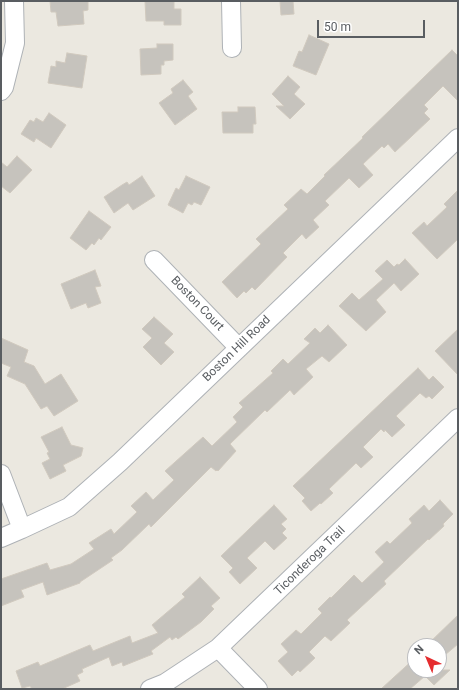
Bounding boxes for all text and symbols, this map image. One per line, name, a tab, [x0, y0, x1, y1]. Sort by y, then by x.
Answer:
scale bar	[319, 12, 427, 38]
text: 50 m	[324, 20, 351, 34]
street label: Boston Court	[167, 274, 227, 334]
street label: Boston Hill Road	[200, 313, 274, 385]
street label: Ticonderoga Trail	[272, 524, 348, 598]
north arrow	[407, 638, 447, 678]
text: N	[412, 642, 426, 657]

